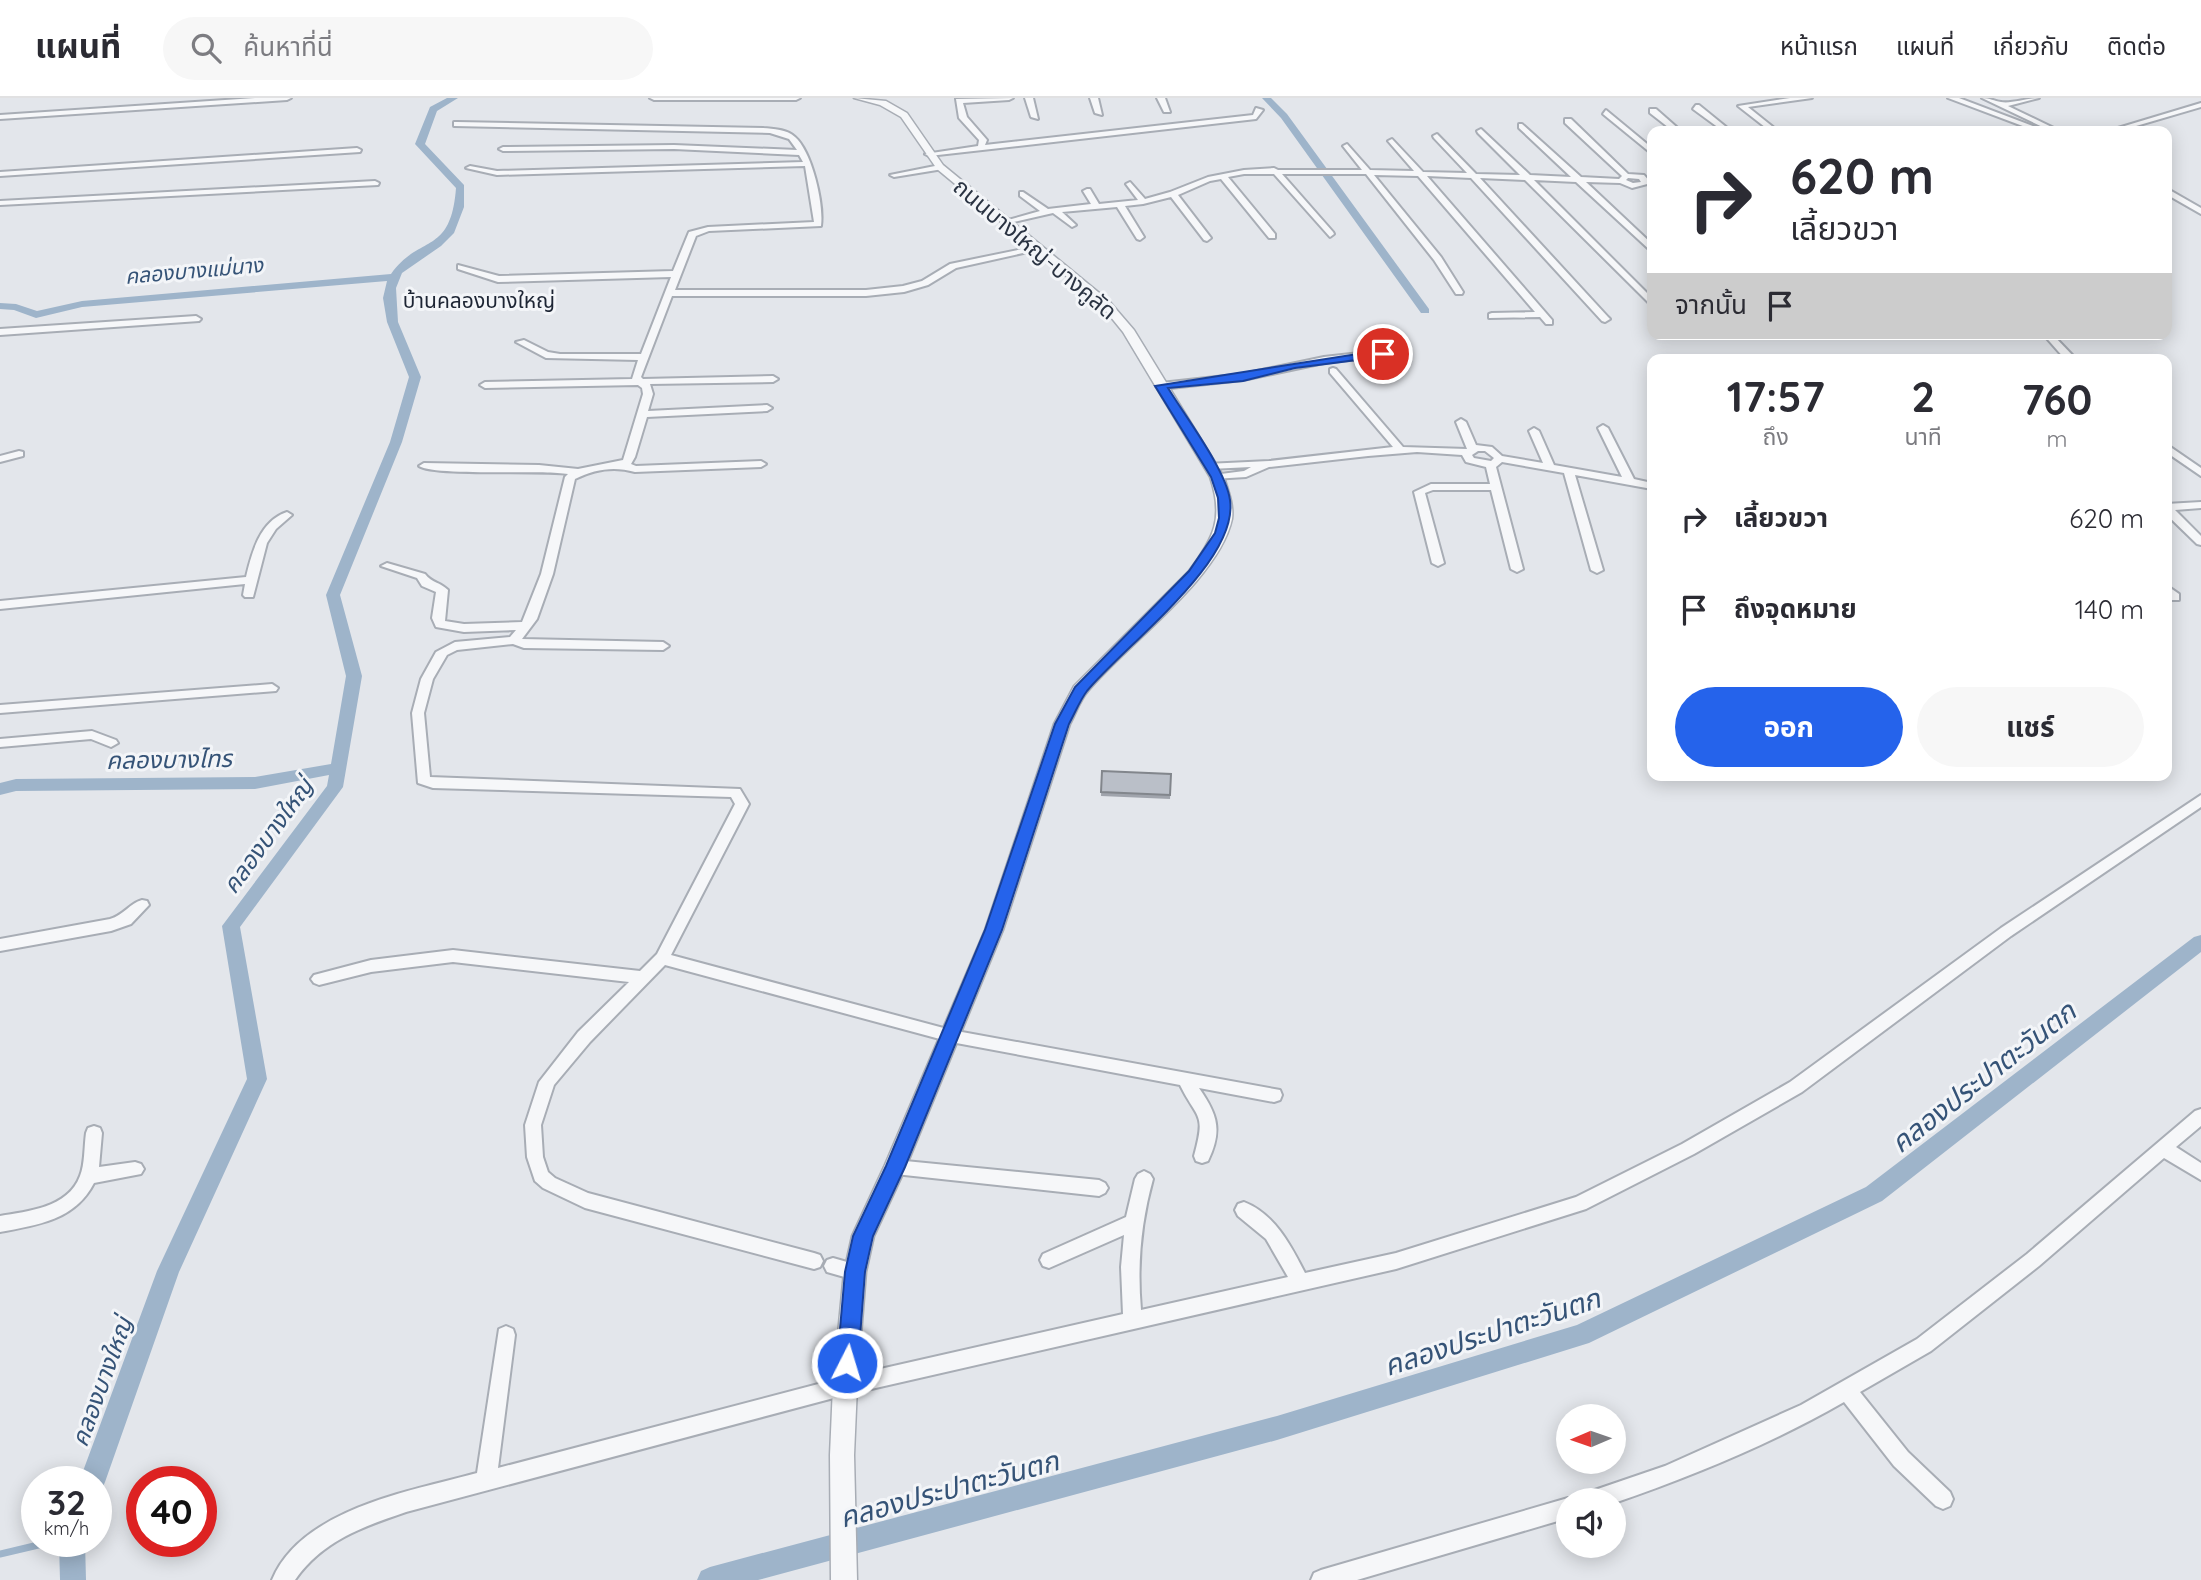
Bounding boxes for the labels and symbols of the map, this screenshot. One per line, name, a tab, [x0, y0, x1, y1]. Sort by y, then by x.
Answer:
street label: ถนนบางใหญ่-บางคูลัด	[947, 172, 1123, 326]
water label: คลองบางแม่นาง	[124, 251, 266, 289]
district label: บ้านคลองบางใหญ่	[403, 287, 555, 313]
pin	[1353, 324, 1413, 384]
water label: คลองบางไทร	[106, 743, 234, 775]
water label: คลองบางใหญ่	[215, 770, 321, 899]
water label: คลองประปาตะวันตก	[1883, 993, 2083, 1160]
water label: คลองประปาตะวันตก	[1379, 1280, 1606, 1383]
water label: คลองบางใหญ่	[64, 1310, 139, 1450]
position arrow	[810, 1326, 884, 1400]
north arrow	[1556, 1404, 1626, 1474]
water label: คลองประปาตะวันตก	[835, 1442, 1063, 1535]
speed limit sign: 40	[126, 1466, 217, 1557]

